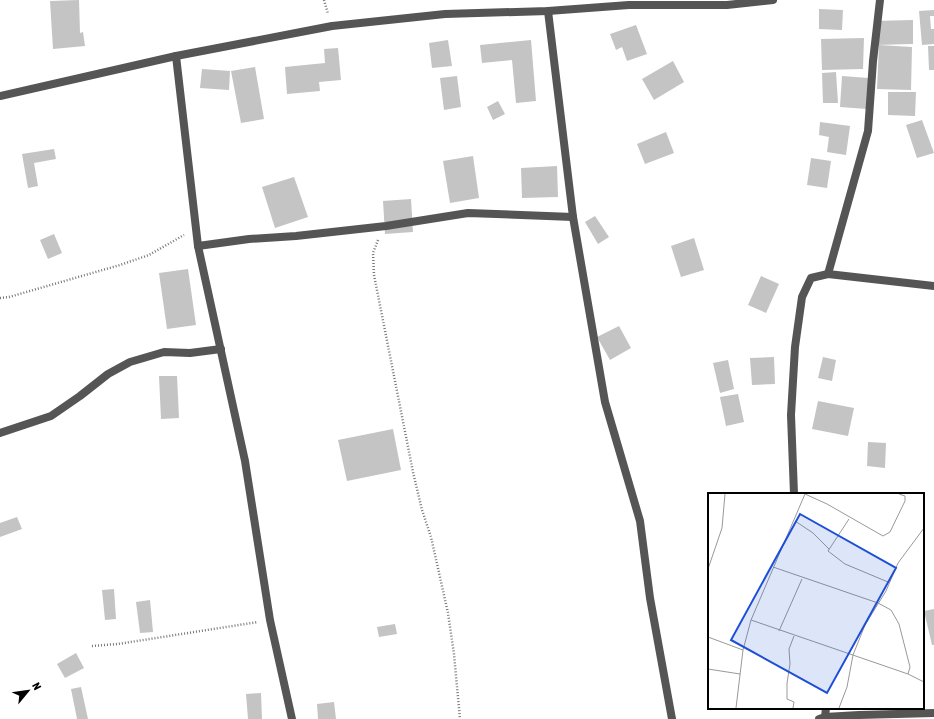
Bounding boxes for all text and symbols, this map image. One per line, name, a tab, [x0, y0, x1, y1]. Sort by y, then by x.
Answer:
inset map	[708, 493, 924, 709]
north arrow	[8, 671, 48, 711]
text: N	[30, 680, 44, 692]

